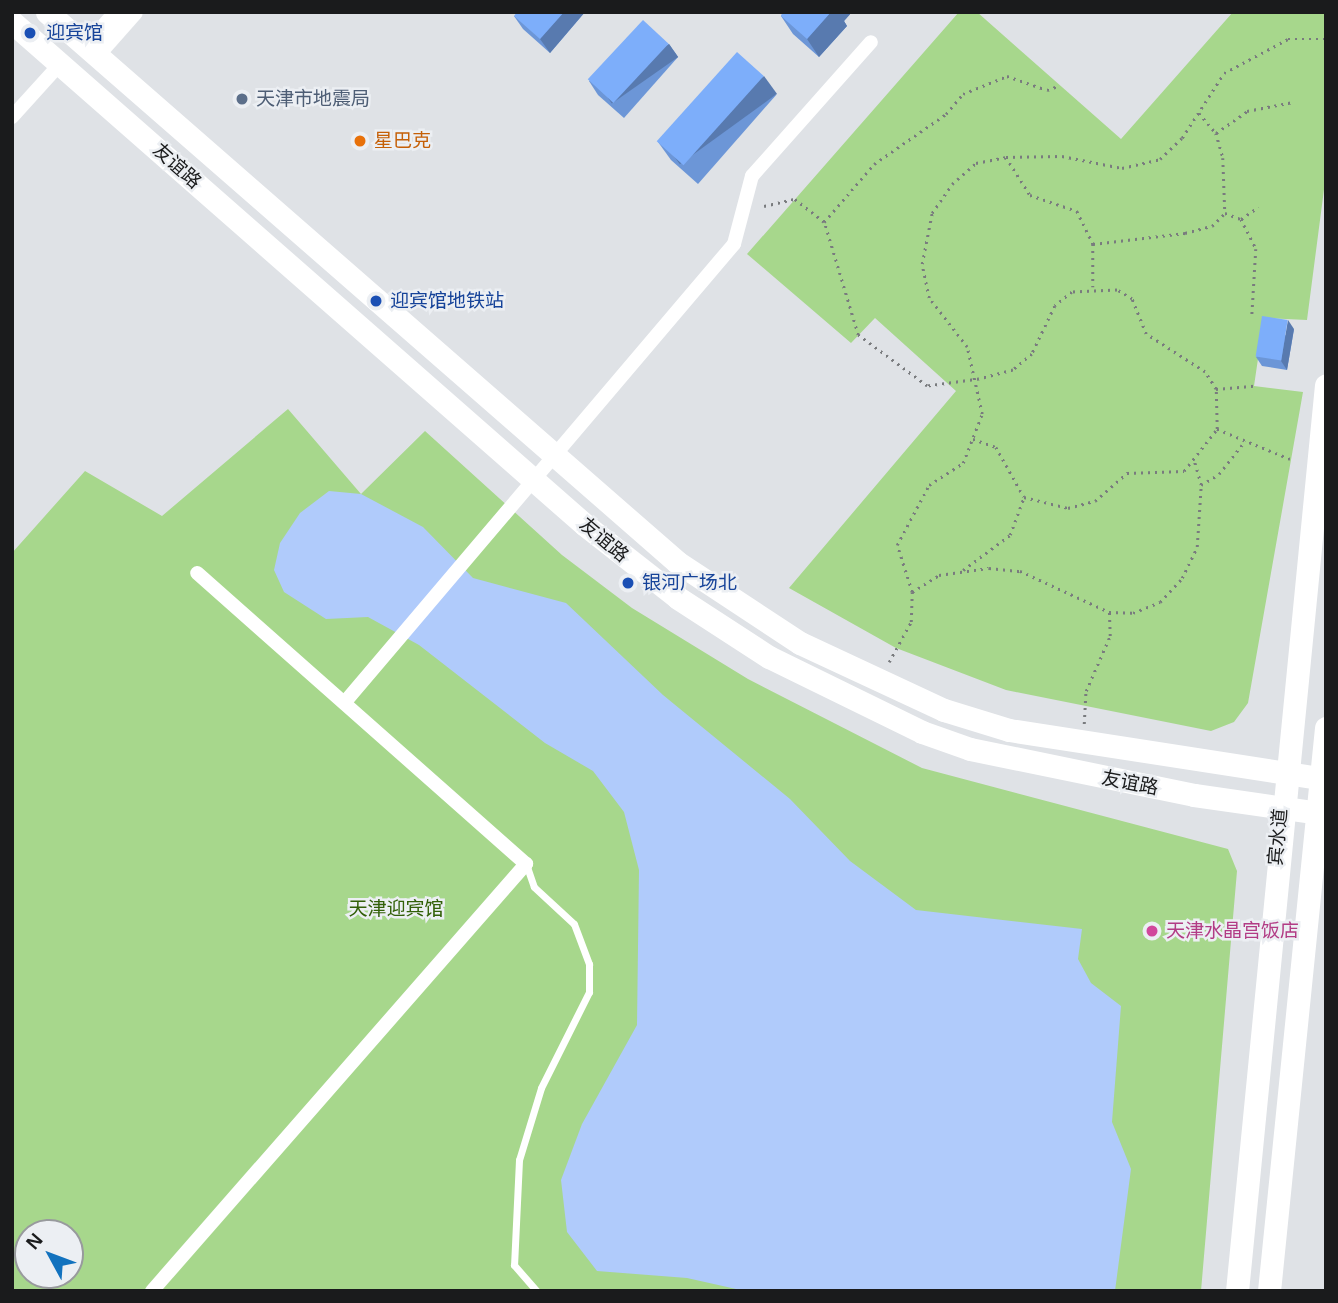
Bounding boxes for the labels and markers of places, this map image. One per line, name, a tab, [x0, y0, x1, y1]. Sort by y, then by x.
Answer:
place label: 迎宾馆	[46, 22, 103, 44]
marker: 迎宾馆	[20, 23, 40, 43]
place label: 天津市地震局	[256, 88, 370, 110]
marker: 天津市地震局	[234, 91, 250, 107]
place label: 星巴克	[374, 130, 431, 152]
marker: 星巴克	[352, 133, 368, 149]
place label: 迎宾馆地铁站	[390, 290, 504, 312]
marker: 迎宾馆地铁站	[368, 293, 384, 309]
place label: 银河广场北	[642, 572, 737, 594]
marker: 银河广场北	[620, 575, 636, 591]
place label: 天津水晶宫饭店	[1166, 920, 1299, 942]
marker: 天津水晶宫饭店	[1144, 923, 1160, 939]

